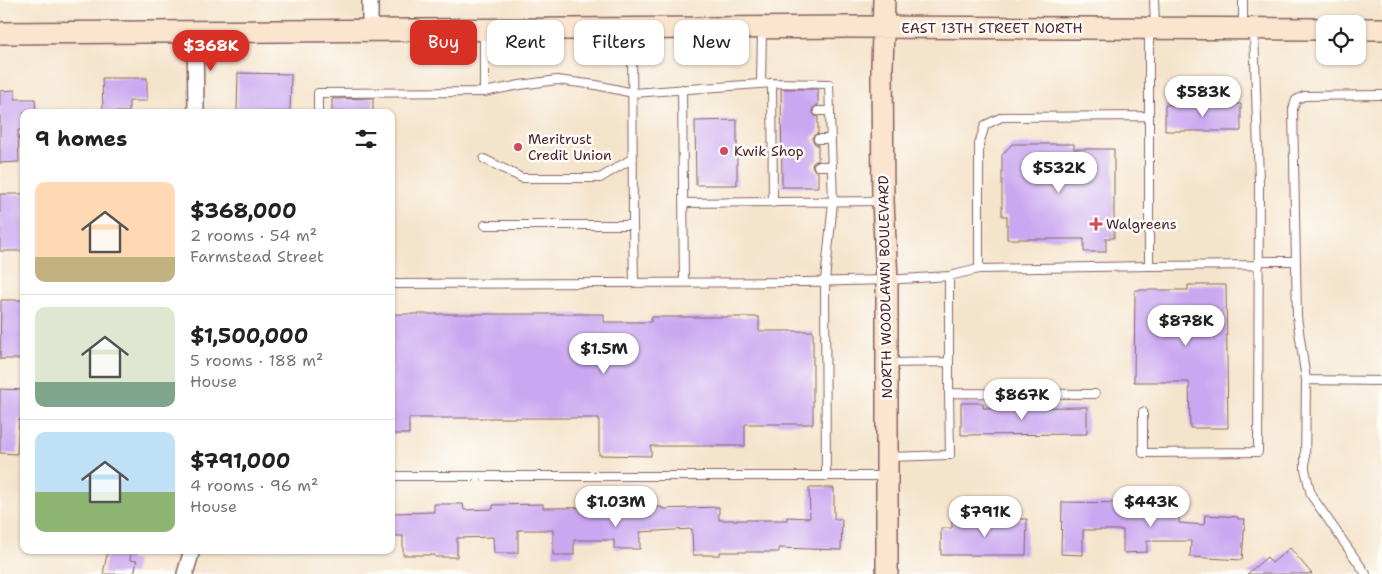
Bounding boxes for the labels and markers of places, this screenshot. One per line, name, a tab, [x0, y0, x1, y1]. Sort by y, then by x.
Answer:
pin: $368K	[176, 30, 246, 72]
pin: $583K	[1168, 76, 1238, 118]
place label: Meritrust Credit Union	[528, 130, 612, 164]
marker: Meritrust Credit Union	[512, 141, 524, 153]
place label: Kwik Shop	[734, 142, 804, 160]
marker: Kwik Shop	[718, 145, 730, 157]
pin: $532K	[1024, 152, 1094, 194]
place label: Walgreens	[1106, 215, 1177, 233]
marker: Walgreens	[1090, 218, 1102, 230]
pin: $878K	[1151, 304, 1221, 347]
pin: $1.5M	[569, 332, 639, 375]
pin: $867K	[987, 378, 1057, 421]
pin: $1.03M	[575, 486, 657, 528]
pin: $443K	[1116, 486, 1186, 528]
pin: $791K	[950, 496, 1020, 538]

